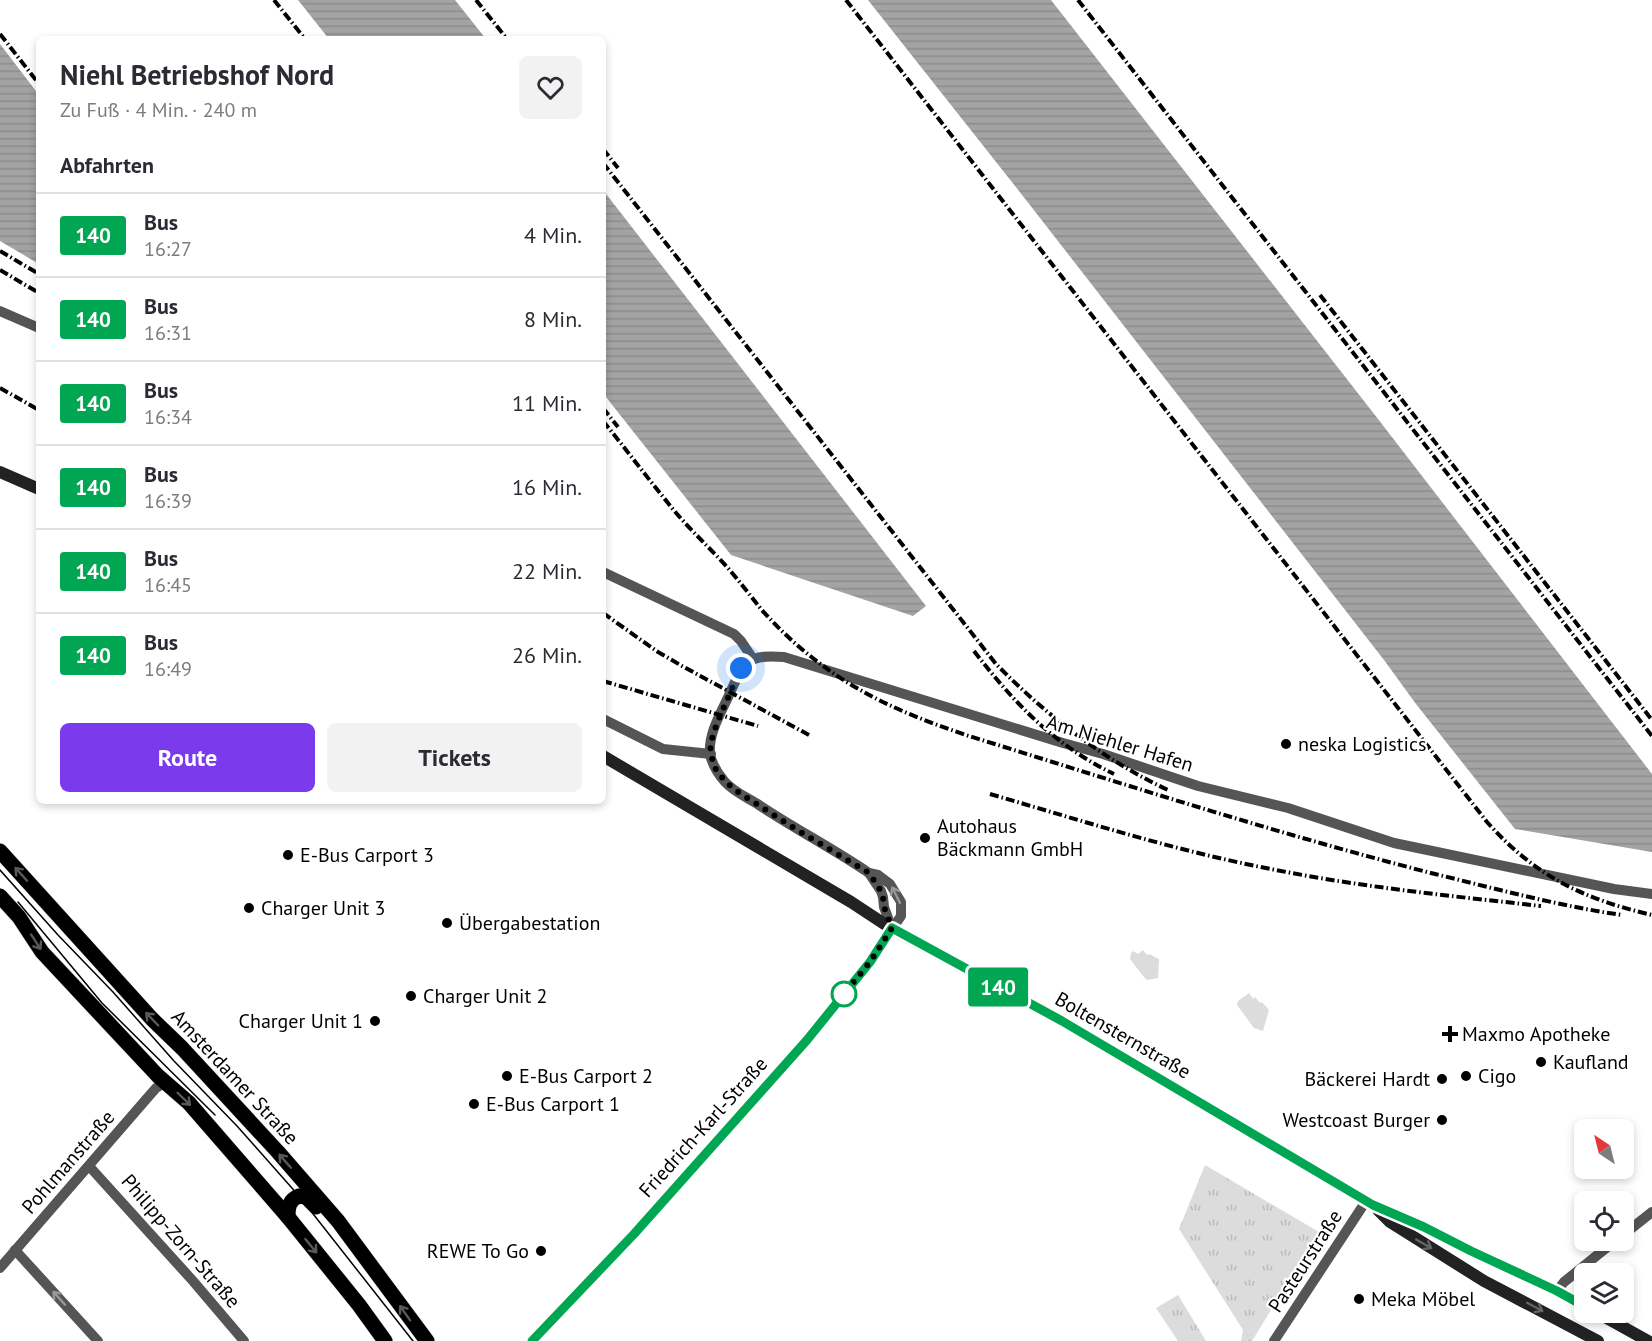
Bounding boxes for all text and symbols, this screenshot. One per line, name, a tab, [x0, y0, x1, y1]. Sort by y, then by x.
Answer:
text: Niehl Betriebshof Nord	[60, 56, 334, 93]
button: heart	[519, 56, 582, 119]
text: Zu Fuß · 4 Min. · 240 m	[60, 97, 257, 123]
text: Abfahrten	[60, 151, 154, 179]
text: Bus	[144, 208, 178, 236]
text: 4 Min.	[524, 221, 582, 249]
text: 140	[75, 222, 111, 249]
text: 16:27	[144, 236, 192, 262]
text: Bus	[144, 292, 178, 320]
text: 8 Min.	[524, 305, 582, 333]
text: 140	[75, 306, 111, 333]
text: 16:31	[144, 320, 192, 346]
text: Bus	[144, 376, 178, 404]
text: 11 Min.	[512, 389, 582, 417]
text: 140	[75, 390, 111, 417]
text: 16:34	[144, 404, 192, 430]
text: Bus	[144, 460, 178, 488]
text: 16 Min.	[512, 473, 582, 501]
text: 140	[75, 474, 111, 501]
text: 16:39	[144, 488, 192, 514]
text: Bus	[144, 544, 178, 572]
text: 22 Min.	[512, 557, 582, 585]
text: 140	[75, 558, 111, 585]
text: 16:45	[144, 572, 192, 598]
text: Bus	[144, 628, 178, 656]
text: 26 Min.	[512, 641, 582, 669]
text: 140	[75, 642, 111, 669]
your location	[726, 653, 756, 683]
text: 16:49	[144, 656, 192, 682]
street label: Am Niehler Hafen	[1044, 708, 1196, 778]
button: Route	[60, 723, 315, 792]
button: Tickets	[327, 723, 582, 792]
place label: neska Logistics	[1298, 731, 1426, 757]
marker: neska Logistics	[1279, 737, 1293, 751]
place label: Autohaus Bäckmann GmbH	[937, 813, 1083, 862]
marker: Autohaus Bäckmann GmbH	[918, 831, 932, 845]
place label: E-Bus Carport 3	[300, 842, 434, 868]
marker: E-Bus Carport 3	[281, 848, 295, 862]
one-way arrow	[14, 867, 28, 882]
one-way arrow	[890, 887, 902, 905]
place label: Charger Unit 3	[261, 895, 385, 921]
marker: Charger Unit 3	[242, 901, 256, 915]
place label: Übergabestation	[459, 910, 600, 936]
marker: Übergabestation	[440, 916, 454, 930]
one-way arrow	[30, 933, 42, 950]
line badge: 140	[964, 968, 1032, 1006]
text: 140	[980, 974, 1016, 1001]
unlabelled marker	[831, 981, 857, 1007]
place label: Charger Unit 2	[423, 983, 547, 1009]
street label: Boltensternstraße	[1050, 986, 1196, 1084]
marker: Charger Unit 2	[404, 989, 418, 1003]
street label: Amsterdamer Straße	[166, 1004, 304, 1150]
place label: Charger Unit 1	[239, 1008, 363, 1034]
one-way arrow	[144, 1011, 159, 1026]
marker: Charger Unit 1	[368, 1014, 382, 1028]
place label: Maxmo Apotheke	[1462, 1021, 1610, 1047]
marker: Maxmo Apotheke	[1443, 1027, 1457, 1041]
place label: Kaufland	[1553, 1049, 1629, 1075]
street label: Friedrich-Karl-Straße	[633, 1051, 773, 1203]
marker: Kaufland	[1534, 1055, 1548, 1069]
place label: E-Bus Carport 2	[519, 1063, 653, 1089]
place label: Cigo	[1478, 1063, 1516, 1089]
place label: Bäckerei Hardt	[1305, 1066, 1430, 1092]
marker: E-Bus Carport 2	[500, 1069, 514, 1083]
marker: Cigo	[1459, 1069, 1473, 1083]
marker: Bäckerei Hardt	[1435, 1072, 1449, 1086]
one-way arrow	[176, 1091, 191, 1106]
place label: E-Bus Carport 1	[486, 1091, 620, 1117]
marker: E-Bus Carport 1	[467, 1097, 481, 1111]
street label: Pohlmanstraße	[16, 1105, 120, 1219]
place label: Westcoast Burger	[1282, 1107, 1430, 1133]
marker: Westcoast Burger	[1435, 1113, 1449, 1127]
north arrow	[1574, 1119, 1634, 1179]
map controls	[1574, 1119, 1634, 1323]
one-way arrow	[278, 1154, 292, 1169]
street label: Philipp-Zorn-Straße	[116, 1169, 246, 1313]
button: locate	[1574, 1191, 1634, 1251]
street label: Pasteurstraße	[1262, 1205, 1348, 1317]
one-way arrow	[304, 1238, 318, 1253]
place label: REWE To Go	[427, 1238, 529, 1264]
one-way arrow	[1415, 1238, 1432, 1250]
marker: REWE To Go	[534, 1244, 548, 1258]
button: layers	[1574, 1263, 1634, 1323]
place label: Meka Möbel	[1371, 1286, 1475, 1312]
one-way arrow	[52, 1291, 66, 1306]
marker: Meka Möbel	[1352, 1292, 1366, 1306]
one-way arrow	[1526, 1302, 1544, 1314]
one-way arrow	[399, 1305, 411, 1321]

